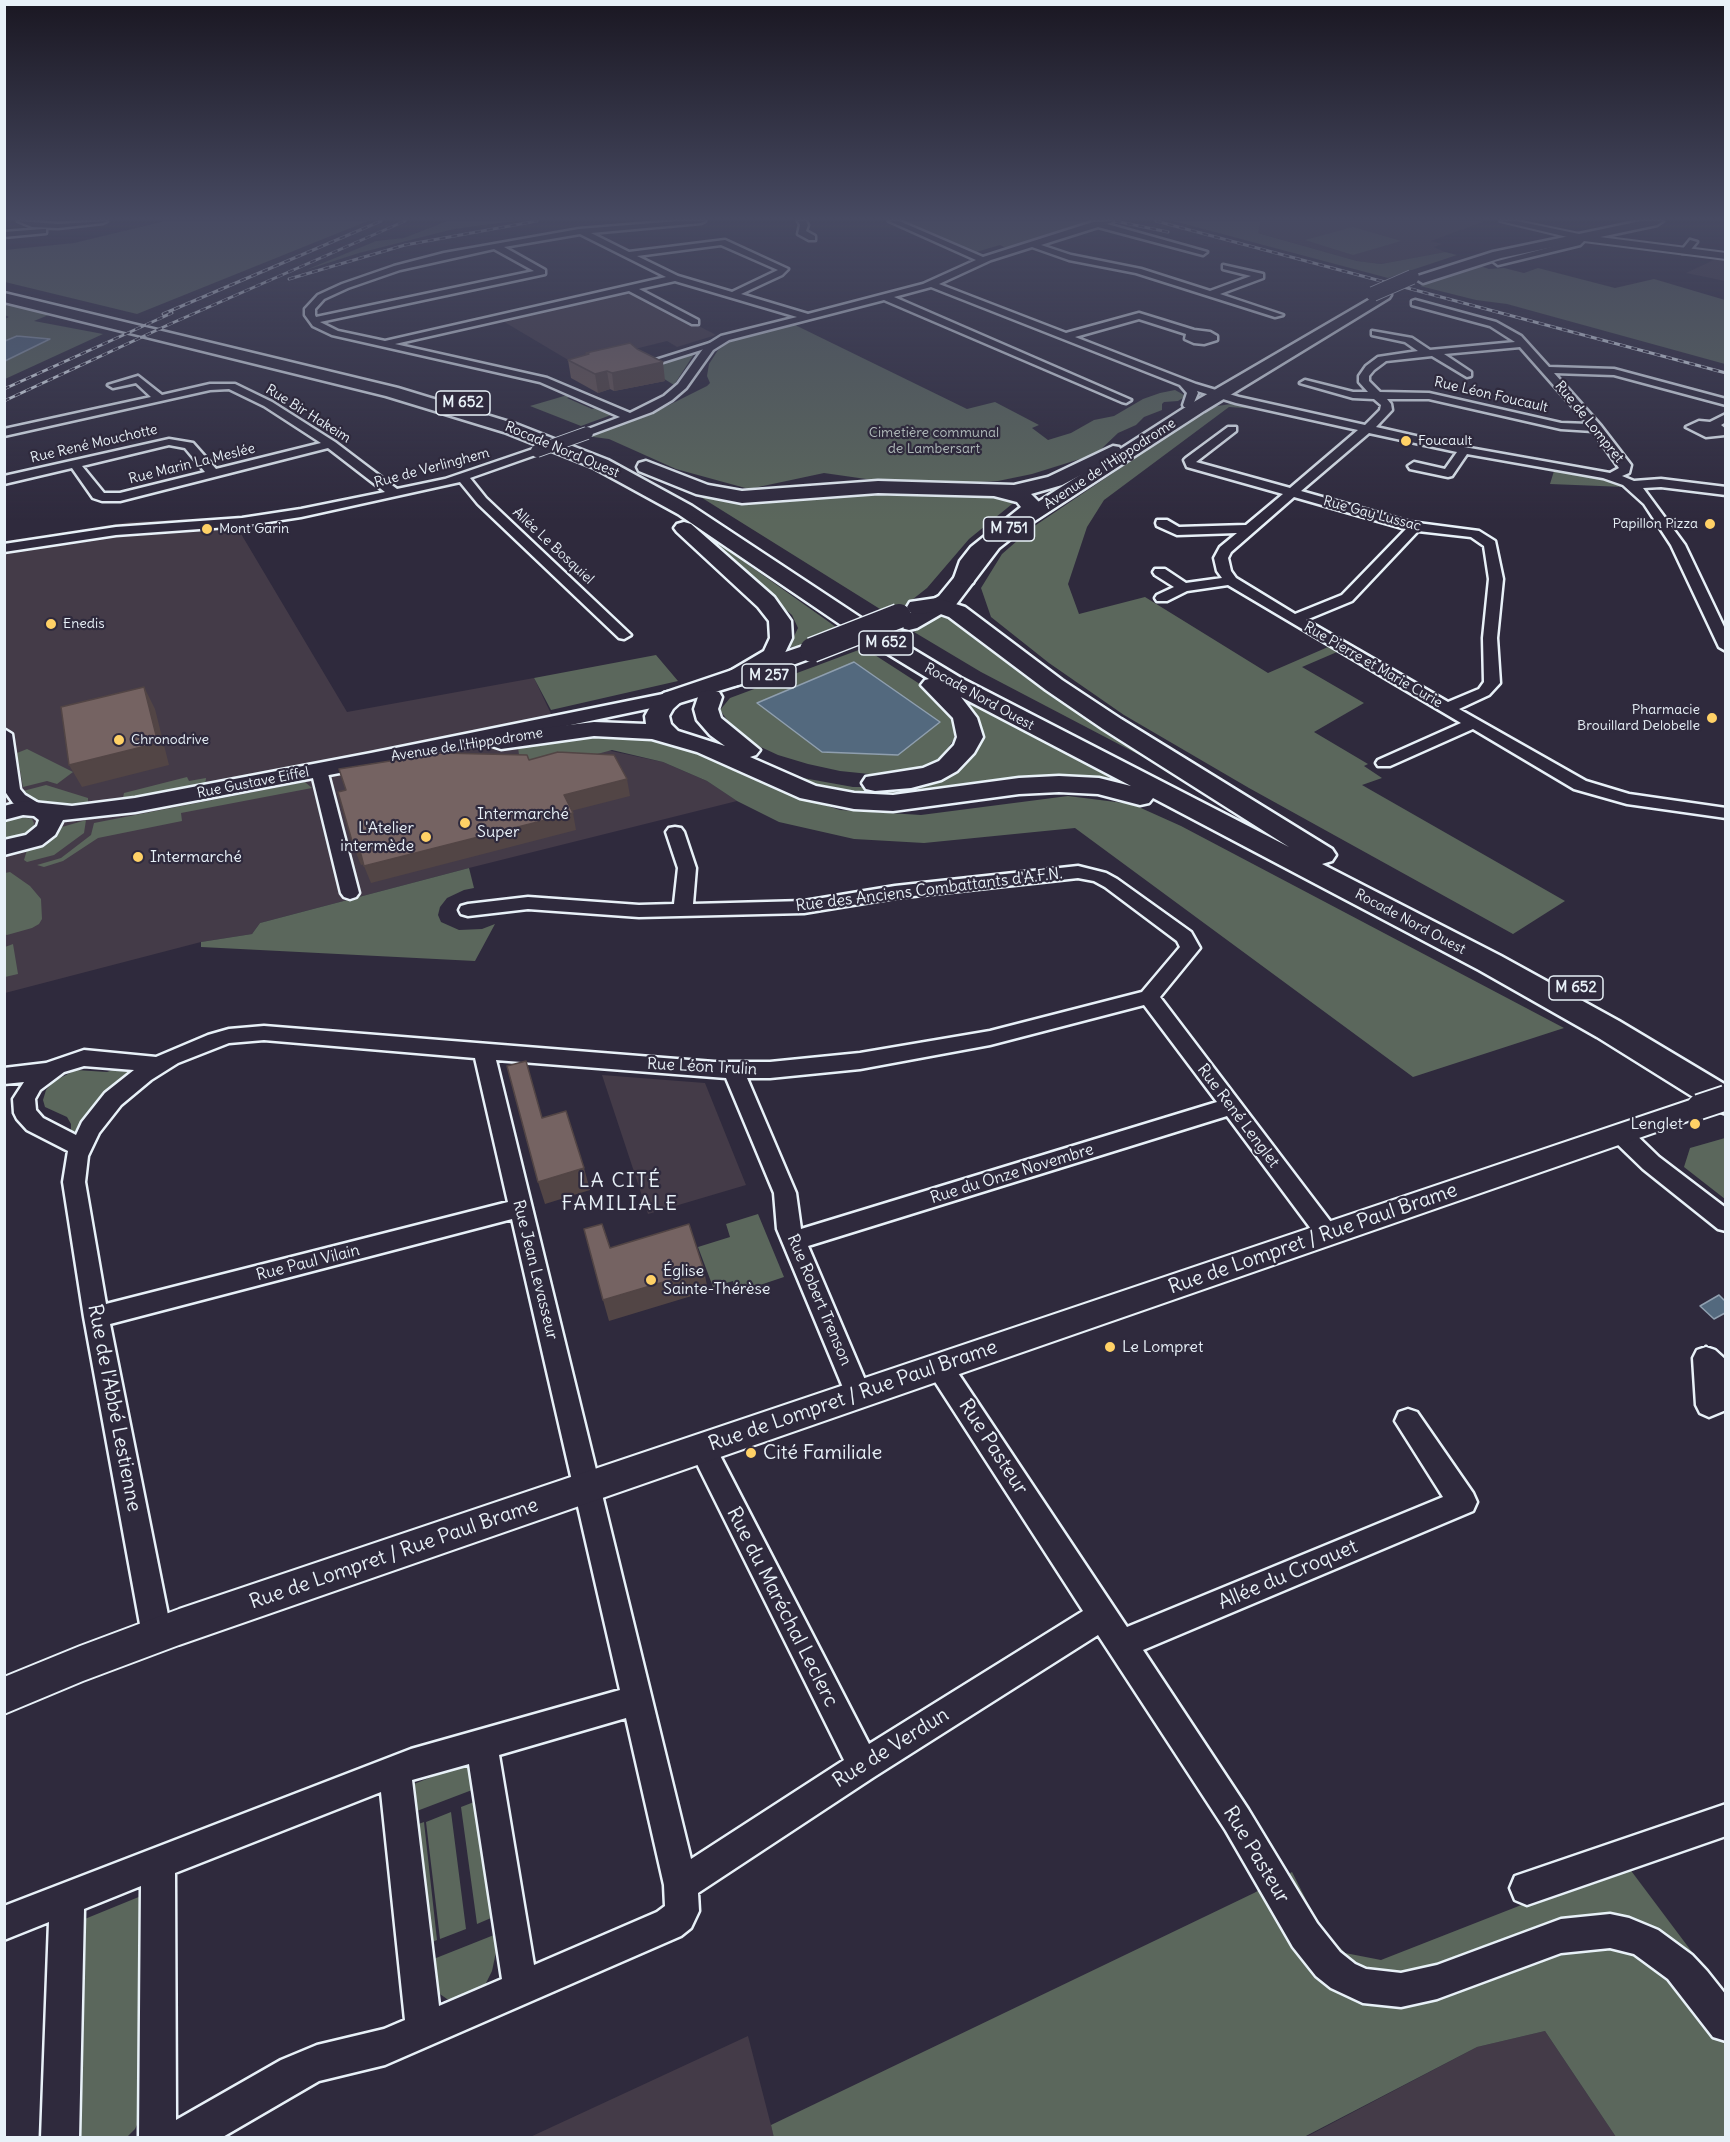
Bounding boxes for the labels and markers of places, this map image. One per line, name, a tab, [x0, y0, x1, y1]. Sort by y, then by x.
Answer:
place label: Foucault	[1418, 433, 1472, 449]
marker: Foucault	[1399, 434, 1413, 448]
place label: Papillon Pizza	[1612, 516, 1698, 532]
marker: Papillon Pizza	[1703, 517, 1717, 531]
place label: Mont Garin	[219, 521, 289, 537]
marker: Mont Garin	[200, 522, 214, 536]
place label: Enedis	[63, 616, 105, 632]
marker: Enedis	[44, 617, 58, 631]
place label: Pharmacie Brouillard Delobelle	[1577, 702, 1700, 734]
marker: Pharmacie Brouillard Delobelle	[1705, 711, 1719, 725]
place label: Chronodrive	[131, 732, 209, 748]
marker: Chronodrive	[112, 733, 126, 747]
place label: Intermarché Super	[477, 804, 569, 842]
marker: Intermarché Super	[458, 816, 472, 830]
place label: L'Atelier intermède	[340, 818, 414, 856]
marker: L'Atelier intermède	[419, 830, 433, 844]
place label: Intermarché	[150, 847, 242, 867]
marker: Intermarché	[131, 850, 145, 864]
place label: Lenglet	[1630, 1114, 1683, 1134]
marker: Lenglet	[1688, 1117, 1702, 1131]
place label: Église Sainte-Thérèse	[663, 1261, 770, 1299]
marker: Église Sainte-Thérèse	[644, 1273, 658, 1287]
place label: Le Lompret	[1122, 1337, 1203, 1357]
marker: Le Lompret	[1103, 1340, 1117, 1354]
place label: Cité Familiale	[763, 1441, 882, 1465]
marker: Cité Familiale	[744, 1446, 758, 1460]

